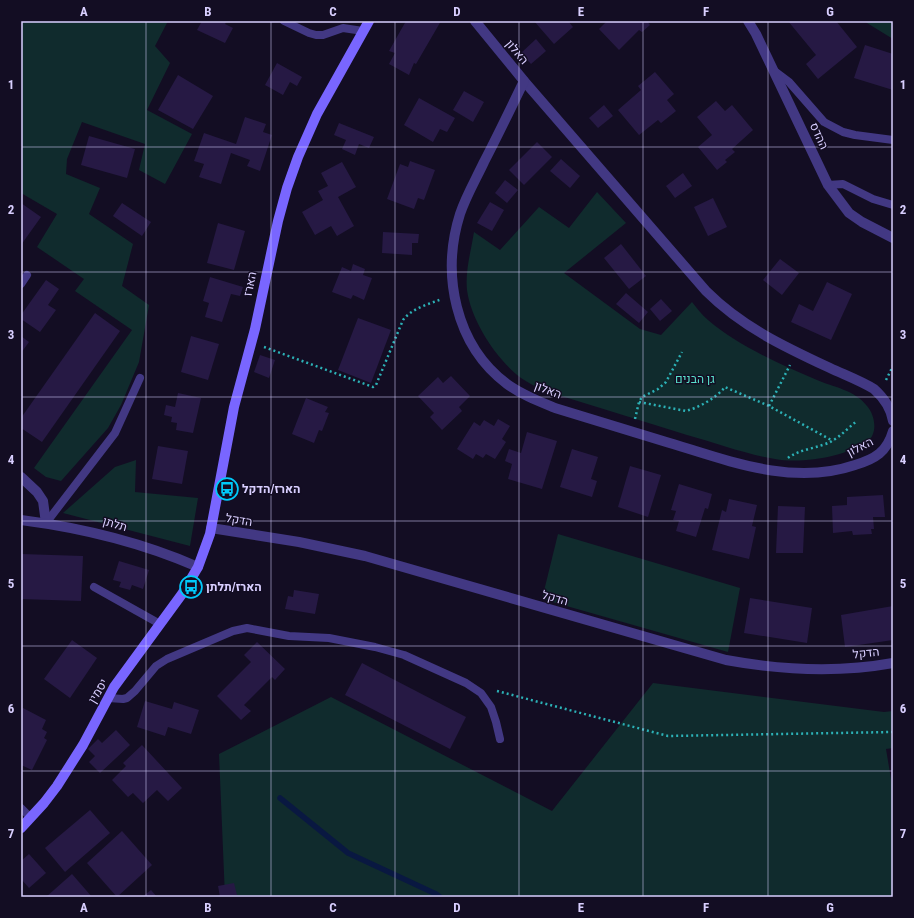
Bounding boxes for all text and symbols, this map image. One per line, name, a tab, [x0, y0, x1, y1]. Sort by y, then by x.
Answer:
text: A	[80, 4, 88, 19]
text: B	[204, 4, 212, 19]
text: C	[329, 4, 337, 19]
text: D	[453, 4, 461, 19]
text: E	[578, 4, 585, 19]
text: F	[703, 4, 709, 19]
text: G	[826, 4, 834, 19]
street label: האלון	[503, 37, 531, 67]
text: 1	[8, 77, 14, 92]
text: 1	[900, 77, 906, 92]
street label: ההדס	[807, 120, 831, 152]
text: 2	[8, 202, 15, 217]
text: 2	[900, 202, 907, 217]
street label: הארז	[241, 270, 259, 298]
text: 3	[8, 327, 14, 342]
text: 3	[900, 327, 906, 342]
park label: גן הבנים	[675, 372, 715, 386]
street label: האלון	[532, 378, 564, 402]
street label: האלון	[844, 434, 876, 460]
text: 4	[8, 452, 15, 467]
text: 4	[900, 452, 907, 467]
bus stop icon: הארז/הדקל	[214, 476, 240, 502]
place label: הארז/הדקל	[242, 482, 301, 496]
street label: הדקל	[225, 511, 253, 529]
street label: תלתן	[101, 514, 129, 534]
bus stop icon: הארז/תלתן	[178, 574, 204, 600]
text: 5	[8, 576, 15, 591]
text: 5	[900, 576, 907, 591]
place label: הארז/תלתן	[206, 580, 262, 594]
street label: הדקל	[540, 588, 570, 608]
street label: הדקל	[852, 645, 880, 661]
street label: יסמין	[85, 676, 111, 706]
text: 6	[8, 701, 15, 716]
text: 6	[900, 701, 907, 716]
text: 7	[8, 826, 15, 841]
text: 7	[900, 826, 907, 841]
text: A	[80, 900, 88, 915]
text: B	[204, 900, 212, 915]
text: C	[329, 900, 337, 915]
text: D	[453, 900, 461, 915]
text: E	[578, 900, 585, 915]
text: F	[703, 900, 709, 915]
text: G	[826, 900, 834, 915]

